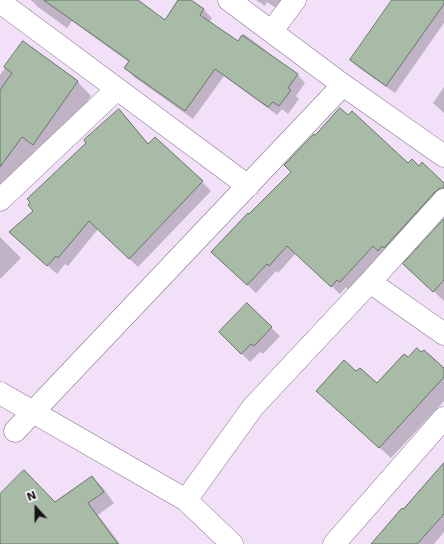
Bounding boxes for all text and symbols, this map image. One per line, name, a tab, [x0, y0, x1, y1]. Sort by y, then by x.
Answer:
north arrow	[16, 488, 56, 528]
text: N	[25, 489, 38, 504]

